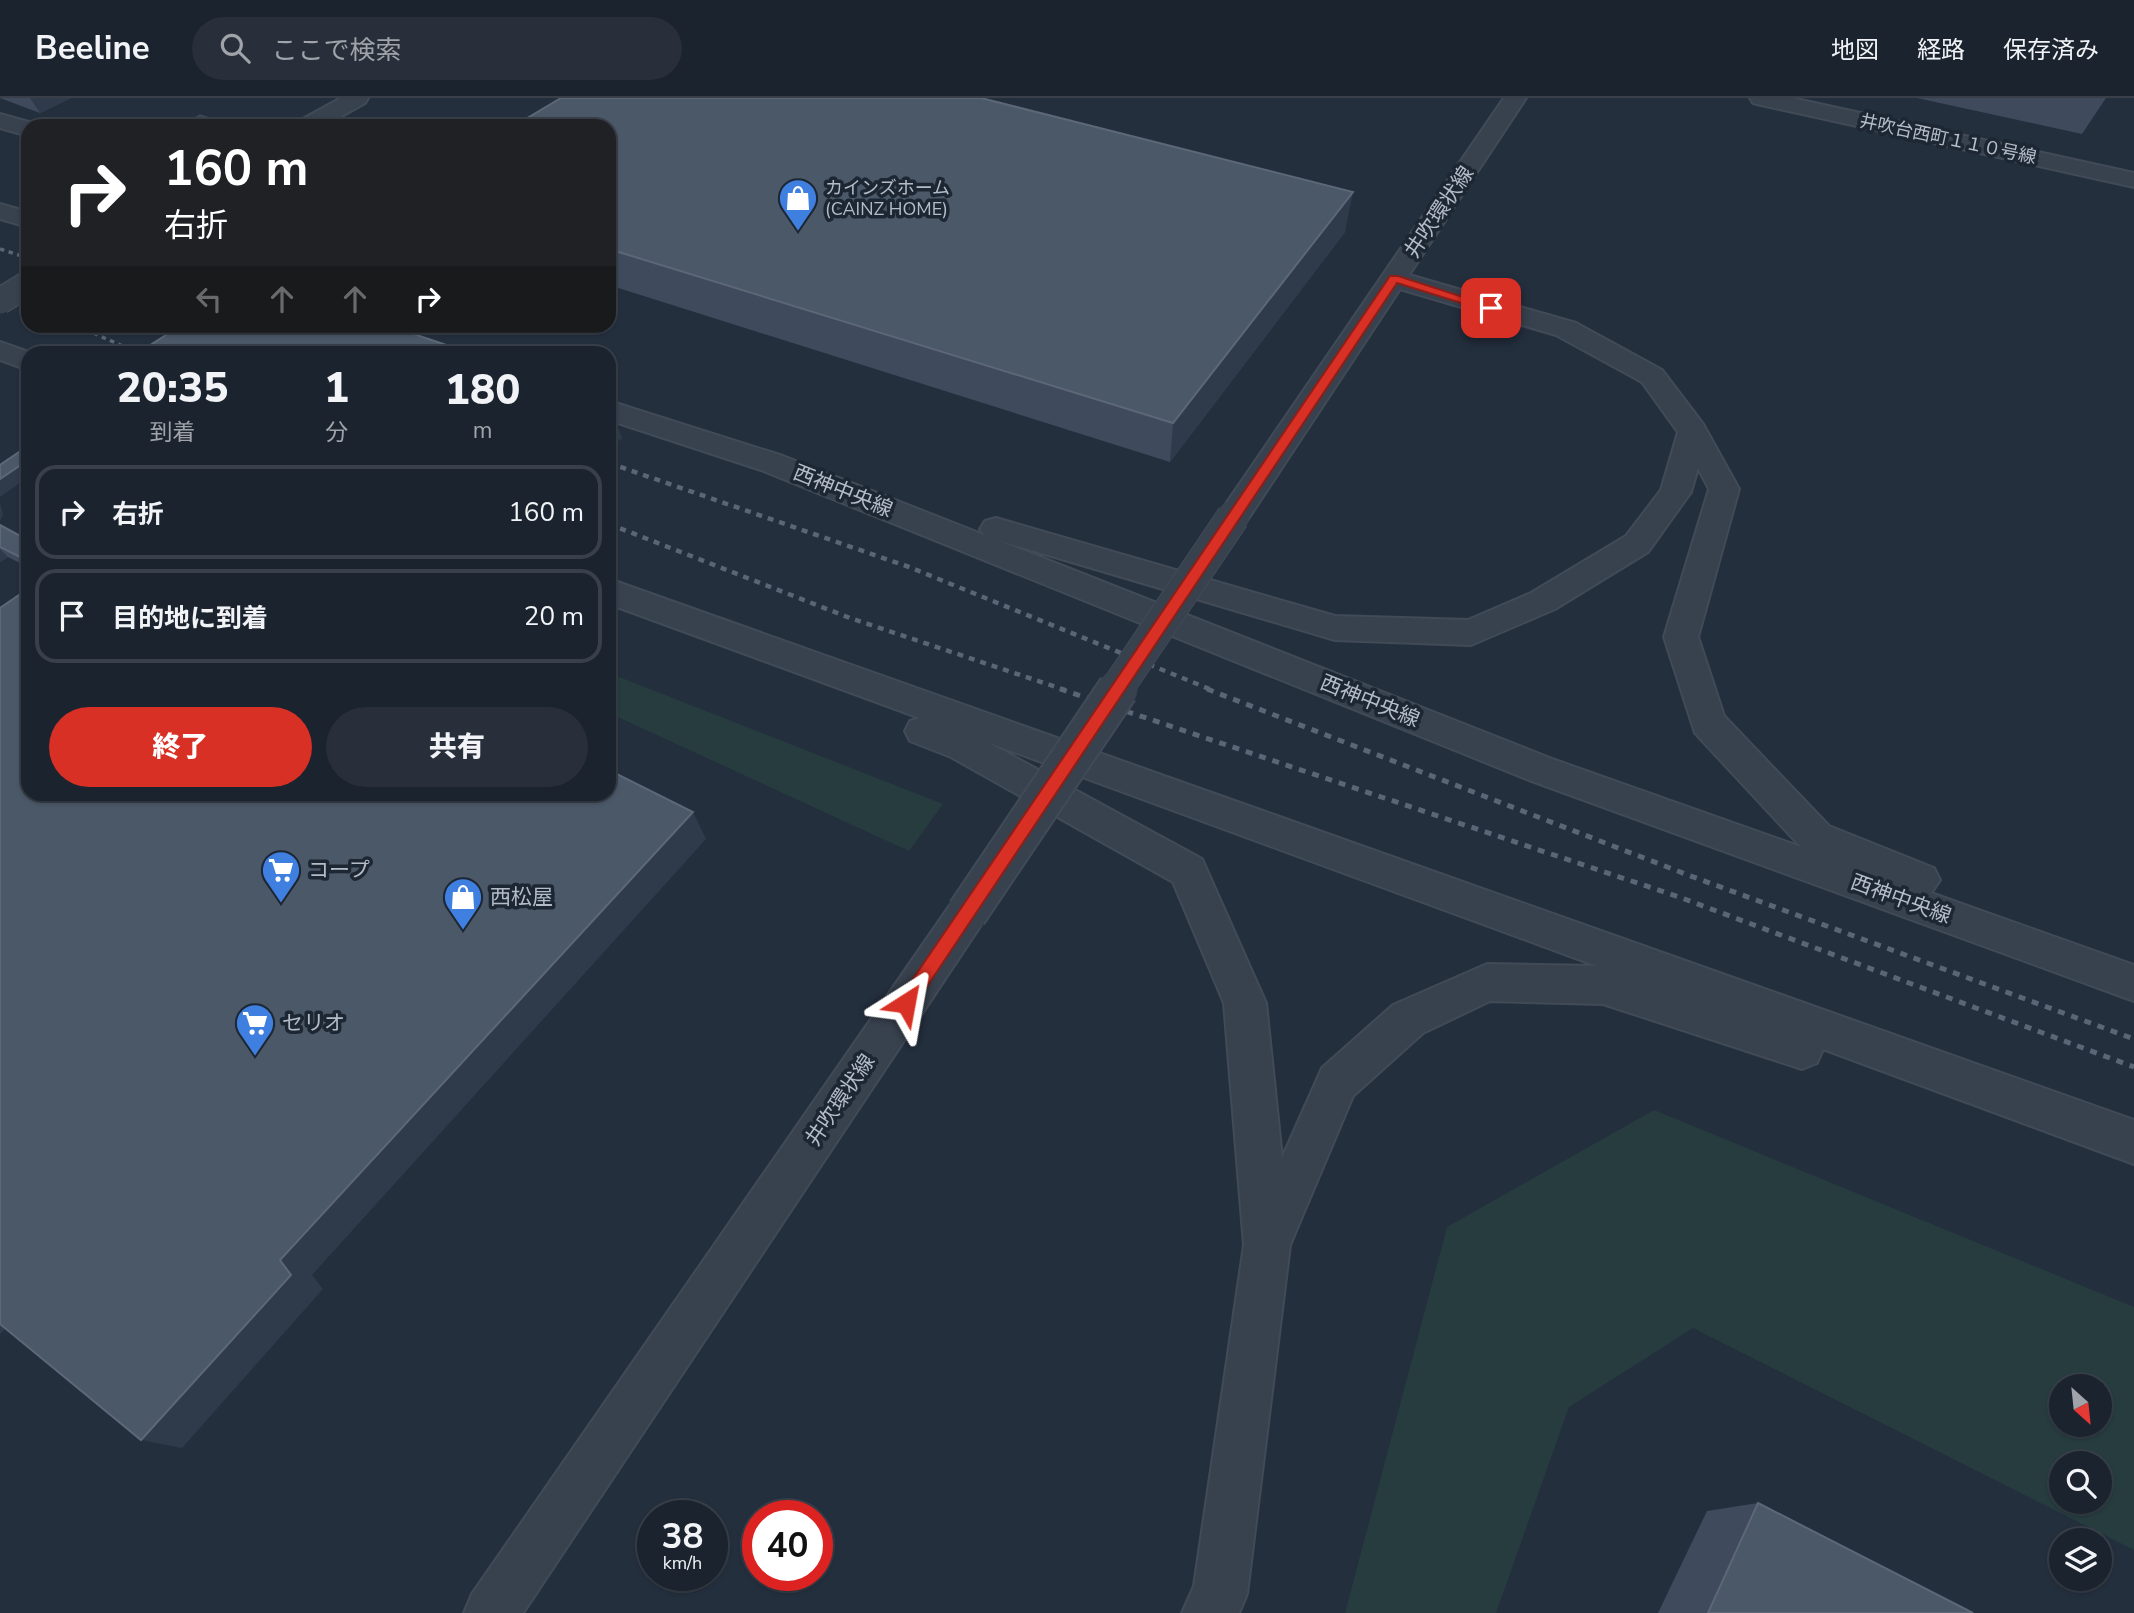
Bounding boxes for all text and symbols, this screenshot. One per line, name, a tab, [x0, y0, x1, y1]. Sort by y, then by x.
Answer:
search box	[192, 17, 682, 80]
text: Beeline	[35, 26, 150, 71]
icon: search	[216, 29, 254, 67]
text: ここで検索	[272, 33, 402, 68]
text: 地図	[1831, 34, 1879, 66]
text: 経路	[1917, 34, 1965, 66]
text: 保存済み	[2003, 34, 2099, 66]
street label: 井吹台西町１１０号線	[1857, 109, 2039, 169]
text: 160 m	[164, 135, 308, 202]
icon: right	[49, 147, 140, 238]
street label: 井吹環状線	[1398, 161, 1480, 263]
place label: カインズホーム (CAINZ HOME)	[825, 176, 950, 221]
shop icon: カインズホーム (CAINZ HOME)	[777, 177, 819, 232]
text: 右折	[164, 204, 228, 247]
pin	[1461, 278, 1521, 338]
icon: left	[190, 280, 228, 318]
icon: ahead	[263, 280, 301, 318]
icon: ahead	[336, 280, 374, 318]
icon: right	[409, 280, 447, 318]
icon: arrive	[1472, 289, 1510, 327]
text: 20:35	[117, 360, 228, 417]
text: 1	[324, 360, 349, 417]
text: 180	[445, 362, 520, 419]
text: m	[473, 415, 492, 446]
text: 到着	[149, 417, 195, 448]
text: 分	[325, 417, 348, 448]
street label: 西神中央線	[789, 458, 897, 524]
icon: right	[53, 493, 91, 531]
text: 160 m	[508, 495, 584, 530]
text: 右折	[112, 497, 164, 532]
icon: arrive	[53, 597, 91, 635]
text: 20 m	[524, 599, 584, 634]
text: 目的地に到着	[112, 601, 268, 636]
street label: 西神中央線	[1316, 668, 1424, 734]
button: 終了	[49, 707, 312, 787]
button: 共有	[326, 707, 588, 787]
supermarket icon: コープ	[260, 849, 302, 904]
place label: コープ	[308, 856, 370, 884]
street label: 西神中央線	[1847, 868, 1955, 930]
shop icon: 西松屋	[442, 876, 484, 931]
place label: 西松屋	[490, 883, 553, 911]
position arrow	[869, 966, 943, 1040]
supermarket icon: セリオ	[234, 1002, 276, 1057]
place label: セリオ	[282, 1009, 345, 1037]
street label: 井吹環状線	[799, 1049, 881, 1151]
north arrow	[2049, 1374, 2112, 1437]
map controls	[2049, 1374, 2112, 1591]
button: search	[2049, 1451, 2112, 1514]
speed limit sign: 40	[742, 1500, 833, 1591]
text: 38	[661, 1513, 704, 1560]
button: layers	[2049, 1528, 2112, 1591]
text: km/h	[663, 1551, 702, 1575]

